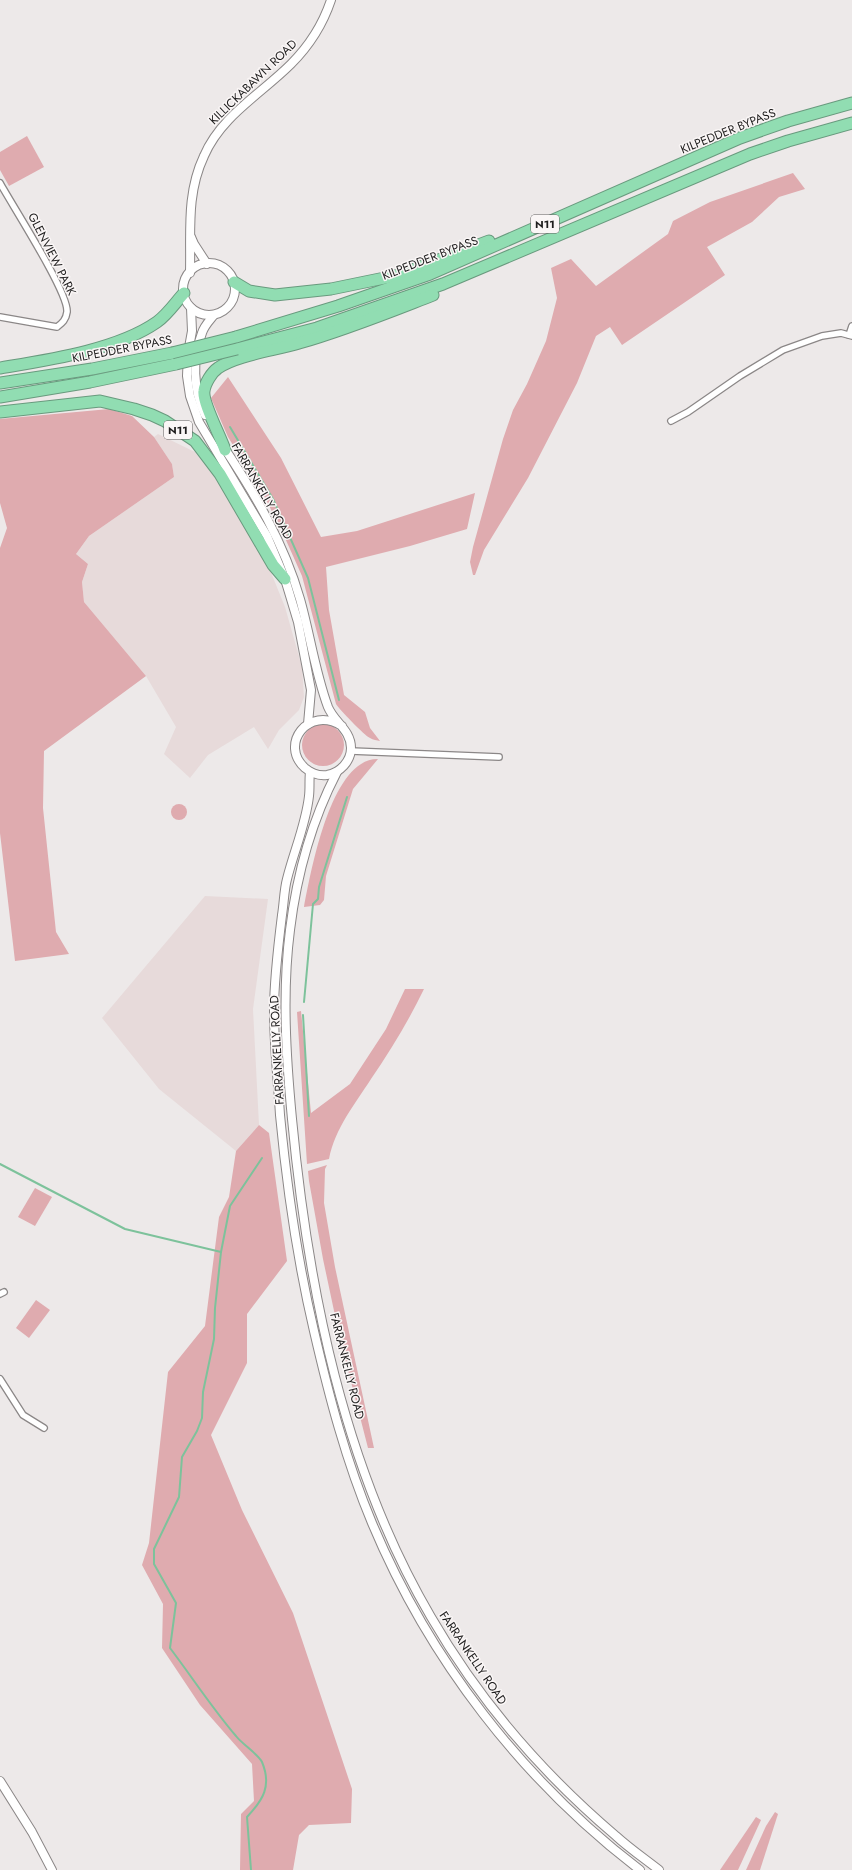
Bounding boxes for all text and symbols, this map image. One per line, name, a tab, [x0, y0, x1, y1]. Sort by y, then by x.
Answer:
street label: KILLICKABAWN ROAD	[205, 35, 301, 129]
street label: KILPEDDER BYPASS	[678, 104, 779, 158]
street label: GLENVIEW PARK	[23, 210, 81, 299]
road number: N11	[531, 215, 559, 233]
street label: KILPEDDER BYPASS	[379, 231, 481, 285]
street label: KILPEDDER BYPASS	[71, 330, 174, 368]
road number: N11	[164, 421, 192, 439]
street label: FARRANKELLY ROAD	[227, 439, 297, 543]
street label: FARRANKELLY ROAD	[265, 995, 289, 1105]
street label: FARRANKELLY ROAD	[325, 1311, 369, 1421]
street label: FARRANKELLY ROAD	[435, 1608, 511, 1708]

